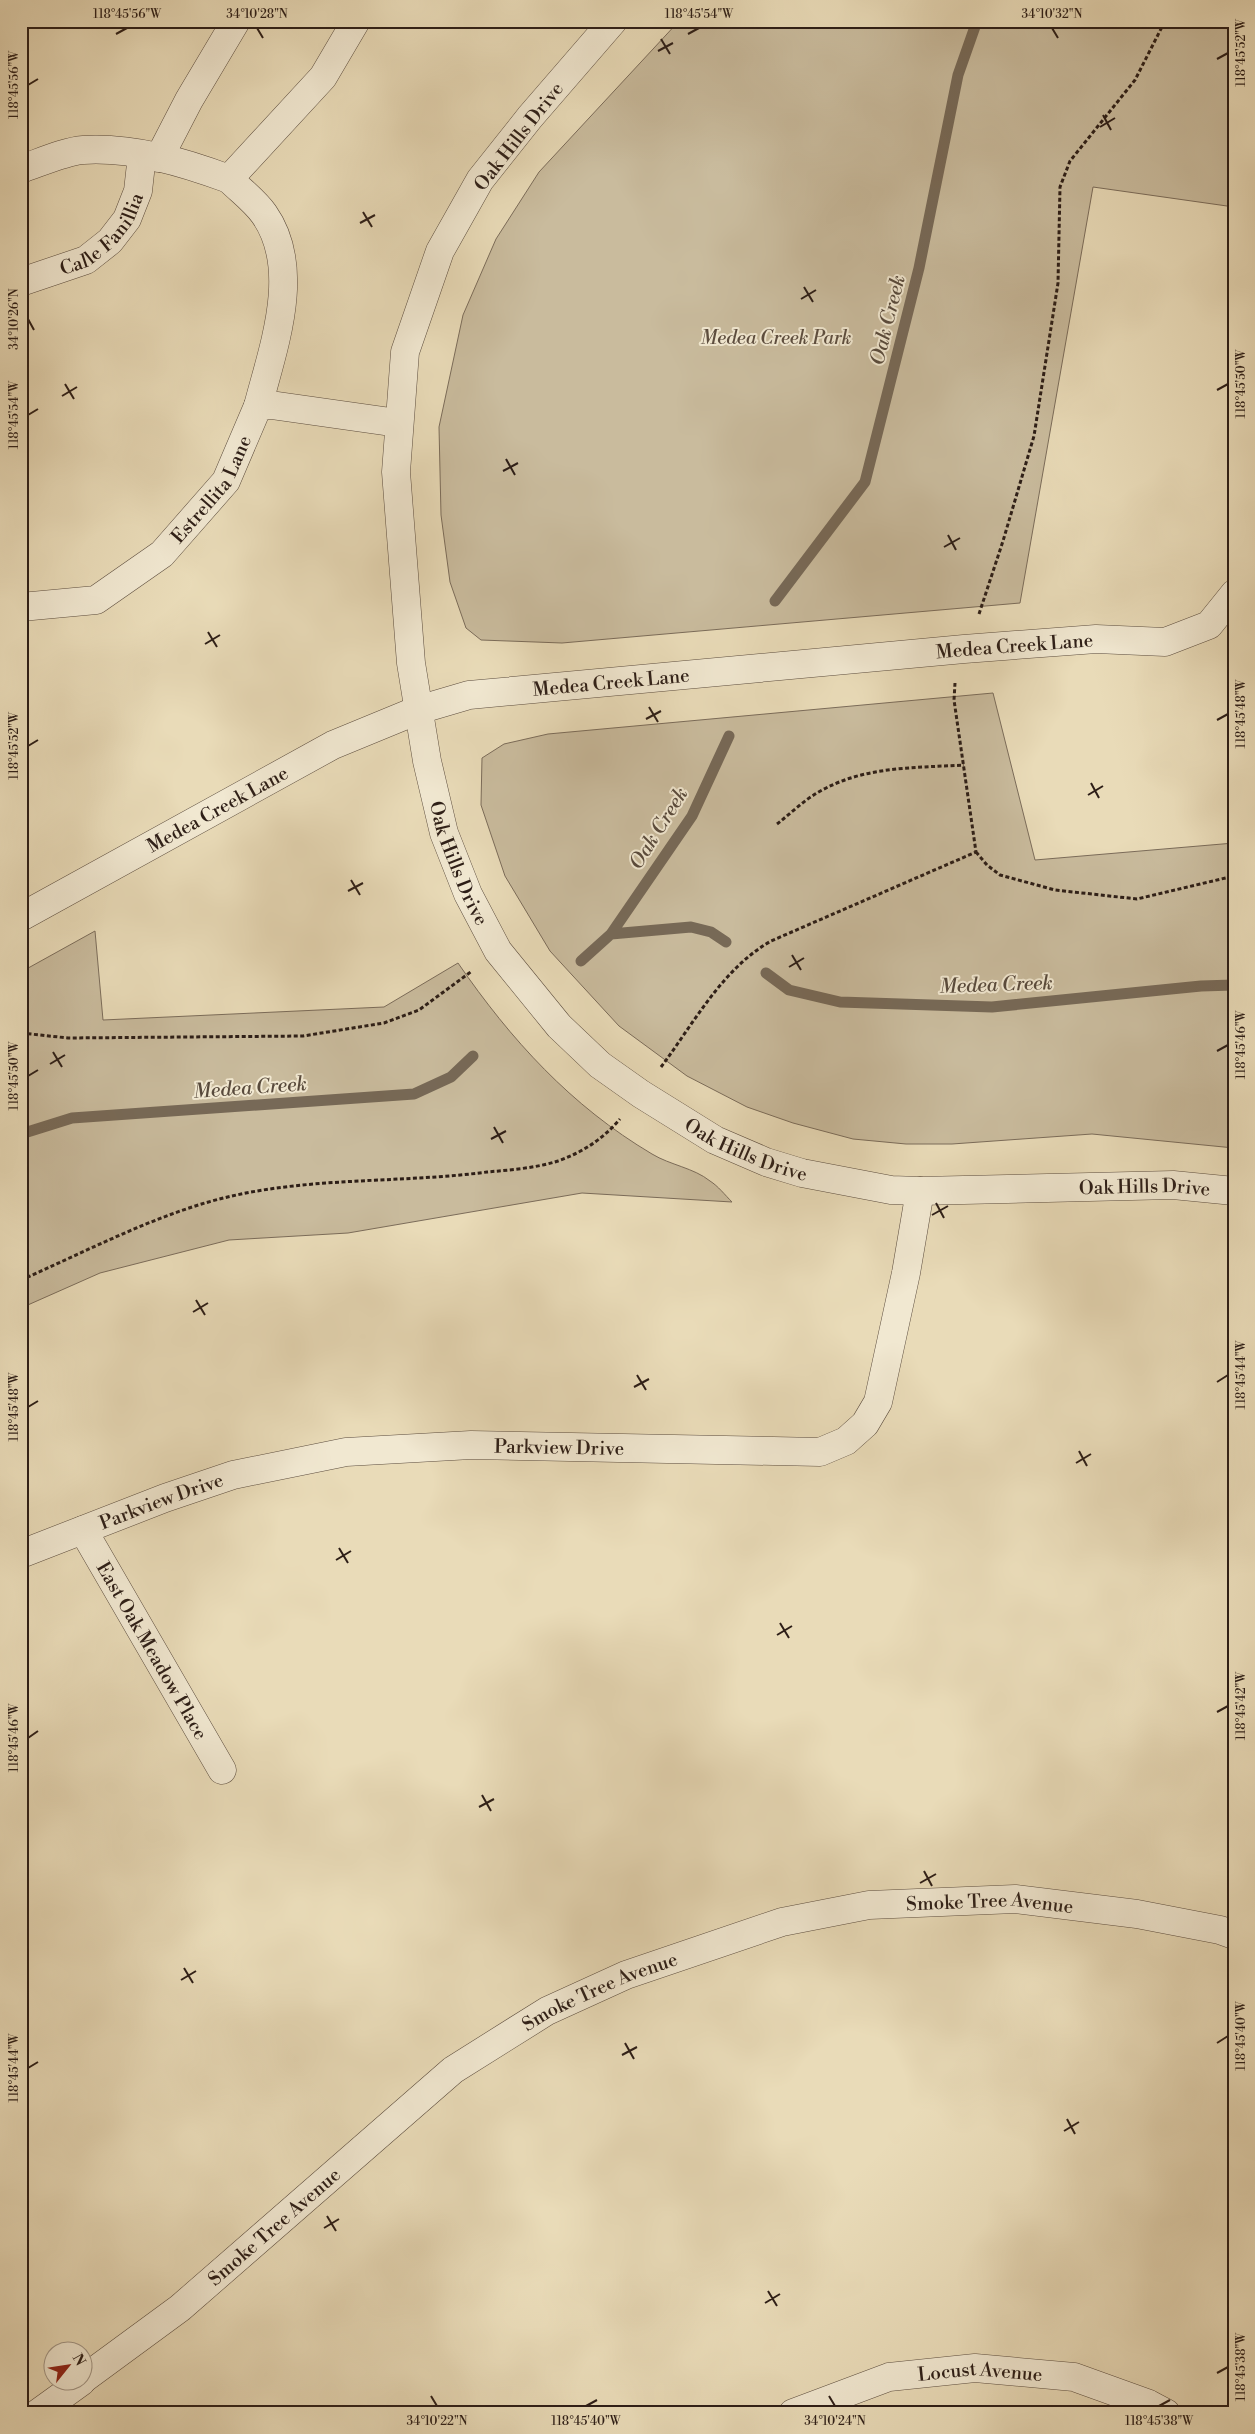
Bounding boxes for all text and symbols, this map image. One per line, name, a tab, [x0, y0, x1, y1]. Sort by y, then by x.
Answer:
text: 118°45'56"W	[93, 7, 162, 22]
text: 34°10'28"N	[226, 7, 288, 22]
text: 118°45'54"W	[665, 7, 734, 22]
text: 34°10'32"N	[1022, 7, 1083, 22]
text: 118°45'52"W	[1234, 18, 1249, 87]
text: 118°45'56"W	[7, 50, 22, 119]
street label: Oak Hills Drive	[469, 77, 569, 196]
street label: Calle Fanillia	[57, 189, 149, 281]
water label: Oak Creek	[865, 273, 912, 368]
text: 34°10'26"N	[7, 288, 22, 350]
park label: Medea Creek Park	[701, 326, 851, 350]
text: 118°45'50"W	[1234, 348, 1249, 418]
text: 118°45'54"W	[7, 380, 22, 449]
street label: Estrellita Lane	[166, 432, 257, 549]
street label: Medea Creek Lane	[935, 628, 1094, 665]
street label: Medea Creek Lane	[532, 664, 691, 702]
text: 118°45'48"W	[1234, 679, 1249, 748]
text: 118°45'52"W	[7, 711, 22, 780]
street label: Medea Creek Lane	[143, 761, 292, 858]
water label: Oak Creek	[624, 783, 694, 874]
street label: Oak Hills Drive	[424, 799, 493, 930]
water label: Medea Creek	[939, 971, 1053, 1000]
text: 118°45'46"W	[1234, 1010, 1249, 1079]
text: 118°45'50"W	[7, 1040, 22, 1110]
water label: Medea Creek	[193, 1072, 308, 1105]
street label: Oak Hills Drive	[680, 1113, 809, 1187]
street label: Oak Hills Drive	[1079, 1174, 1211, 1202]
text: 118°45'44"W	[1234, 1339, 1249, 1409]
text: 118°45'48"W	[7, 1372, 22, 1441]
street label: Parkview Drive	[494, 1434, 625, 1461]
street label: Parkview Drive	[96, 1468, 227, 1535]
street label: East Oak Meadow Place	[91, 1557, 213, 1744]
text: 118°45'42"W	[1234, 1671, 1249, 1740]
text: 118°45'46"W	[7, 1703, 22, 1772]
street label: Smoke Tree Avenue	[906, 1887, 1075, 1919]
street label: Smoke Tree Avenue	[518, 1947, 681, 2037]
text: 118°45'40"W	[1234, 2000, 1249, 2071]
text: 118°45'44"W	[7, 2032, 22, 2102]
street label: Smoke Tree Avenue	[203, 2163, 346, 2291]
text: 118°45'38"W	[1234, 2332, 1249, 2401]
north arrow	[42, 2342, 92, 2392]
text: N	[68, 2351, 89, 2369]
street label: Locust Avenue	[916, 2357, 1043, 2387]
text: 34°10'22"N	[406, 2414, 468, 2429]
text: 118°45'40"W	[551, 2414, 622, 2429]
text: 34°10'24"N	[804, 2414, 866, 2429]
text: 118°45'38"W	[1125, 2414, 1194, 2429]

